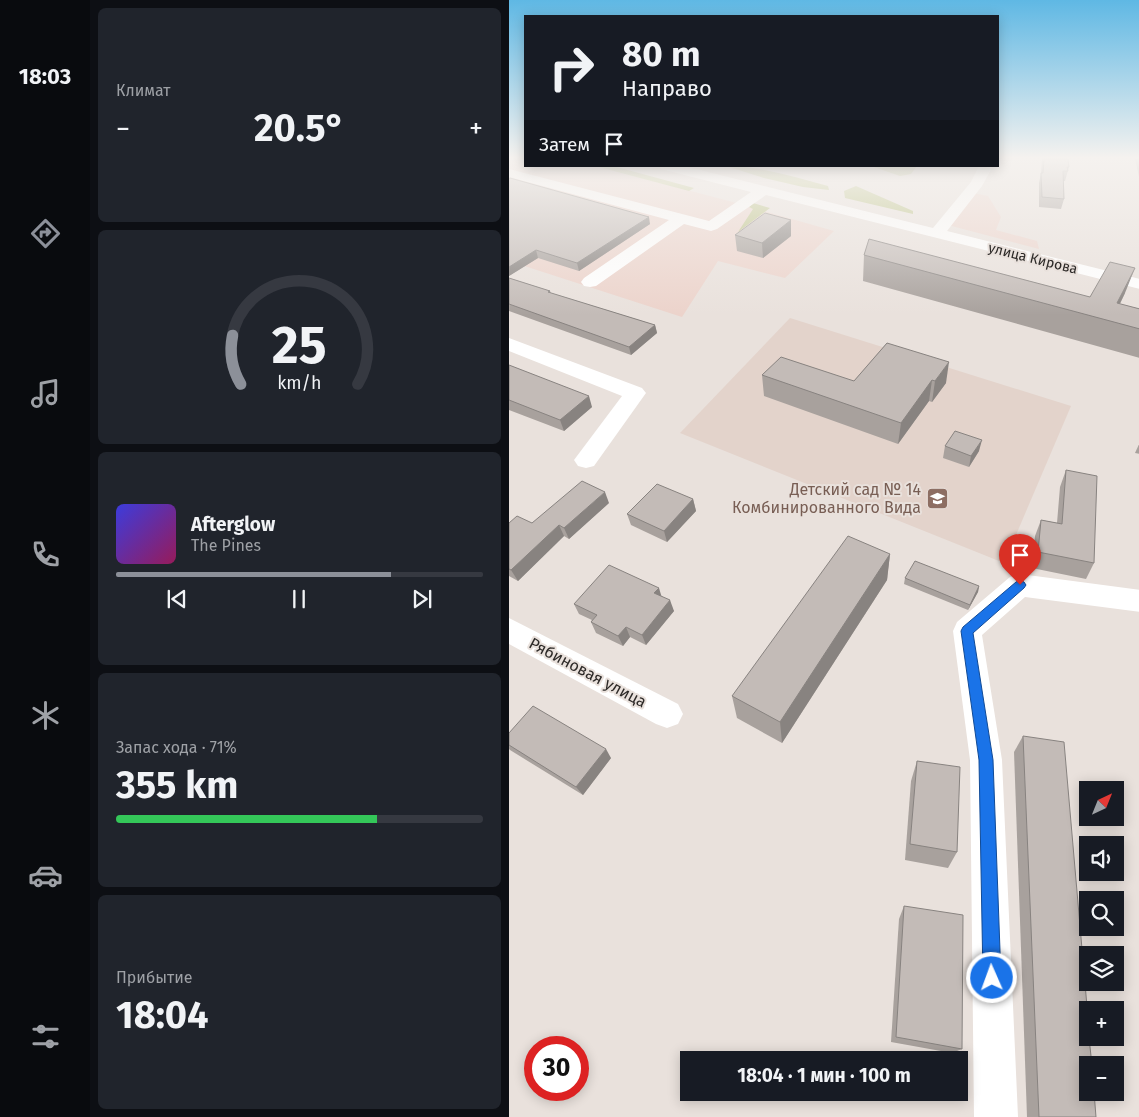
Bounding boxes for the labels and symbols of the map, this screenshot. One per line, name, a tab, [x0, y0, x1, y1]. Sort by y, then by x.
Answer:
street label: улица Кирова	[987, 239, 1079, 278]
place label: Детский сад № 14 Комбинированного Вида	[732, 480, 921, 517]
school or university icon: Детский сад № 14 Комбинированного Вида	[925, 486, 949, 510]
pin	[999, 534, 1041, 585]
street label: Рябиновая улица	[526, 633, 650, 711]
north arrow	[1079, 781, 1124, 826]
position arrow	[965, 951, 1017, 1003]
speed limit sign: 30	[524, 1036, 589, 1101]

